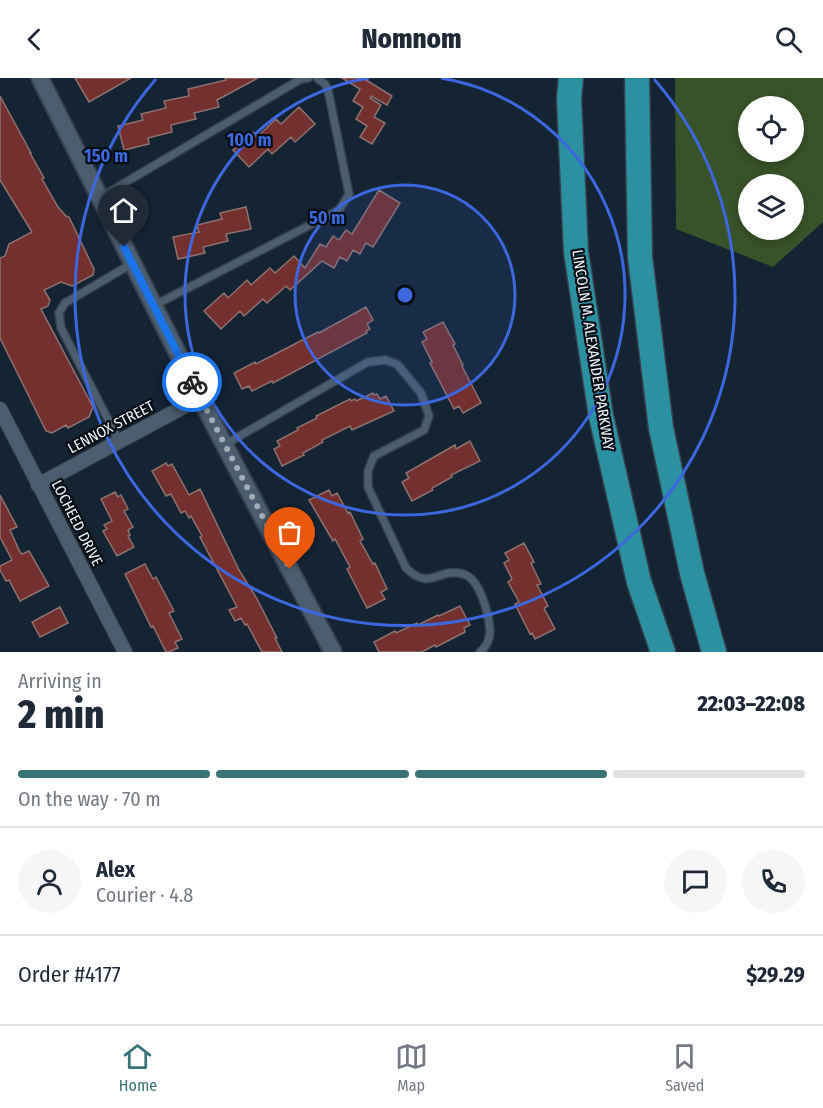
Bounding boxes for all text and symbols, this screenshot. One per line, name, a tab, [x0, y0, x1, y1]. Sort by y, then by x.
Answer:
icon: back	[18, 23, 51, 56]
text: Nomnom	[361, 23, 462, 55]
icon: search	[772, 23, 805, 56]
map controls	[738, 96, 804, 240]
button: locate	[738, 96, 804, 162]
text: 100 m	[227, 129, 271, 151]
text: 150 m	[84, 145, 128, 167]
button: layers	[738, 174, 804, 240]
pin	[98, 185, 149, 247]
icon: home	[107, 194, 140, 227]
text: 50 m	[309, 207, 345, 229]
street label: LINCOLN M. ALEXANDER PARKWAY	[568, 248, 618, 452]
centre of rings	[395, 285, 415, 305]
courier	[162, 352, 222, 412]
icon: bike	[176, 366, 209, 399]
street label: LENNOX STREET	[65, 397, 157, 457]
street label: LOCHEED DRIVE	[48, 477, 106, 569]
pin	[264, 507, 315, 569]
icon: bag	[273, 516, 306, 549]
text: Arriving in	[18, 669, 102, 693]
text: 22:03–22:08	[697, 690, 805, 717]
text: 2 min	[18, 692, 104, 738]
text: On the way · 70 m	[18, 787, 161, 811]
button: person	[18, 850, 81, 913]
button: chat	[664, 850, 727, 913]
button: phone	[742, 850, 805, 913]
text: Alex	[96, 856, 135, 883]
text: Courier · 4.8	[96, 883, 193, 907]
text: Order #4177	[18, 961, 121, 988]
text: $29.29	[746, 961, 805, 988]
tab: Home	[119, 1040, 157, 1095]
tab: Map	[395, 1040, 428, 1095]
tab: Saved	[665, 1040, 704, 1095]

